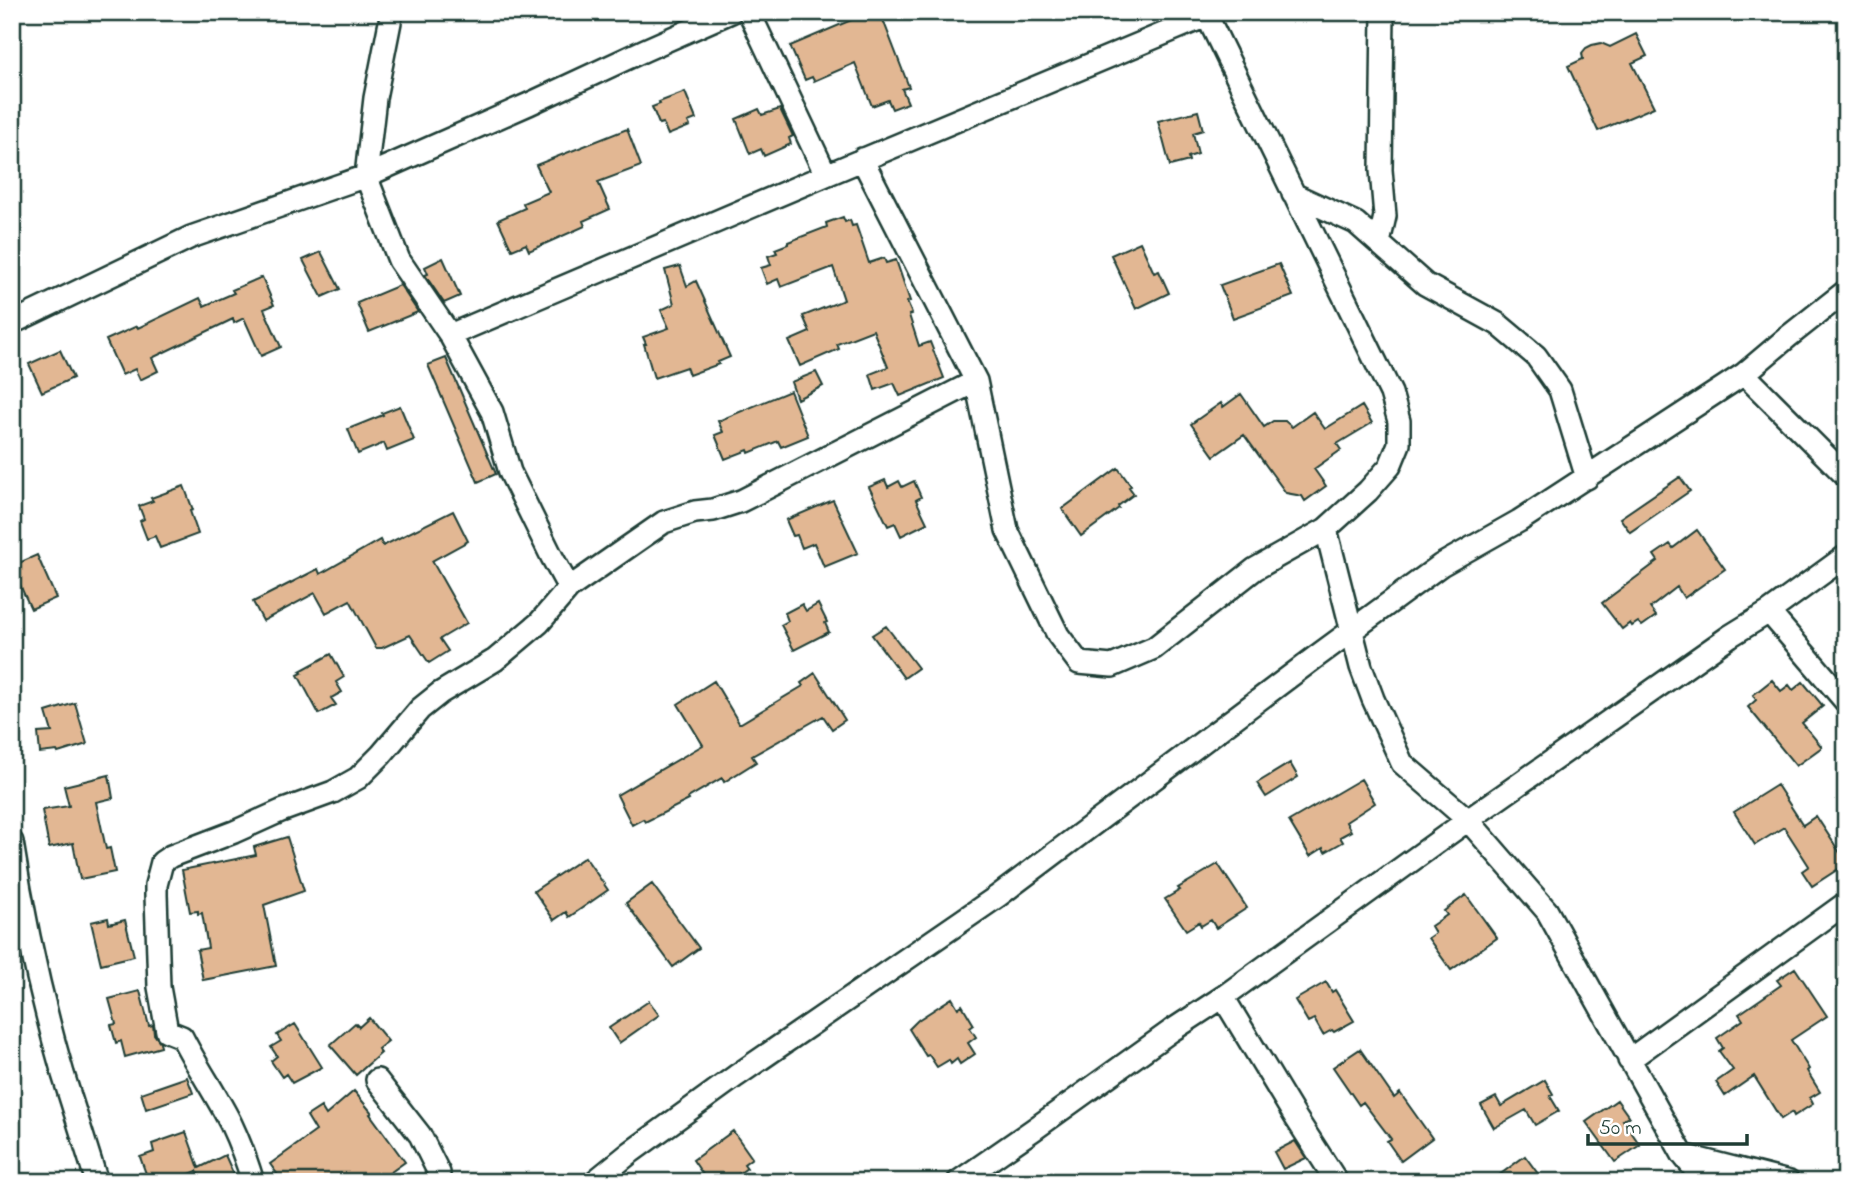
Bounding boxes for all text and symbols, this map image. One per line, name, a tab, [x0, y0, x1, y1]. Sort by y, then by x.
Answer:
scale bar	[1588, 1103, 1748, 1147]
text: 50 m	[1599, 1114, 1642, 1144]

